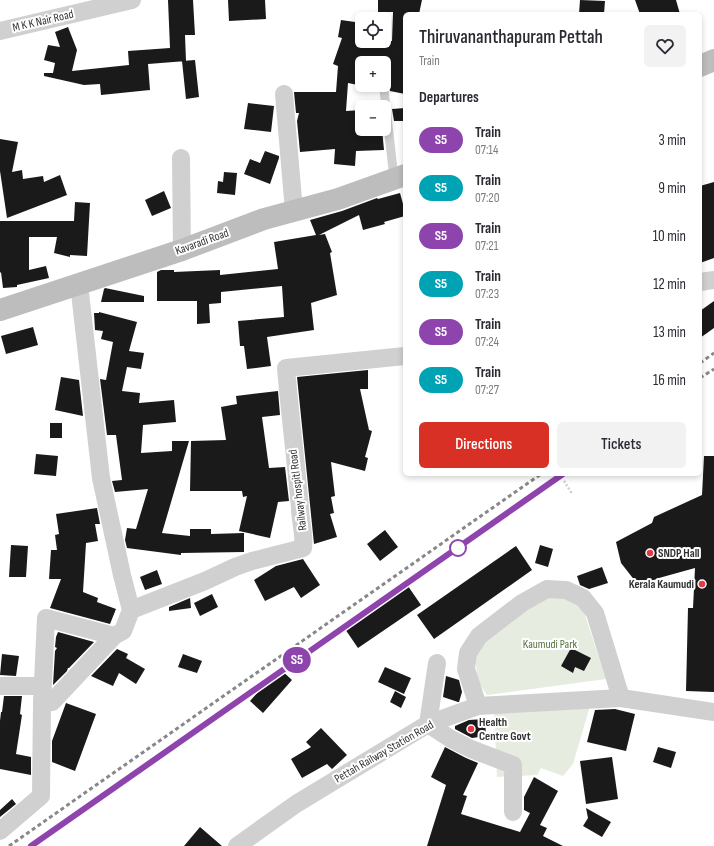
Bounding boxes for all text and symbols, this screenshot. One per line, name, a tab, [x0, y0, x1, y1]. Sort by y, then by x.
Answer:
street label: M K K Nair Road	[11, 7, 75, 35]
map controls	[355, 12, 391, 136]
button: locate	[355, 12, 391, 48]
button: heart	[644, 25, 686, 67]
text: Thiruvananthapuram Pettah	[419, 26, 603, 49]
text: Train	[419, 53, 440, 69]
button: +	[355, 56, 391, 92]
text: Departures	[419, 88, 479, 107]
button: −	[355, 100, 391, 136]
text: Train	[475, 123, 501, 142]
text: S5	[435, 131, 447, 148]
text: 3 min	[658, 131, 686, 150]
text: 07:14	[475, 142, 498, 158]
text: Train	[475, 171, 501, 190]
text: S5	[435, 179, 447, 196]
text: 9 min	[658, 179, 686, 198]
text: 07:20	[475, 190, 500, 206]
text: Train	[475, 219, 501, 238]
street label: Kavaradi Road	[173, 225, 231, 259]
text: S5	[435, 227, 447, 244]
text: 10 min	[653, 227, 686, 246]
text: 07:21	[475, 238, 498, 254]
text: Train	[475, 267, 501, 286]
text: S5	[435, 275, 447, 292]
text: 12 min	[653, 275, 686, 294]
text: 07:23	[475, 286, 499, 302]
text: Train	[475, 315, 501, 334]
text: S5	[435, 323, 447, 340]
text: 13 min	[653, 323, 686, 342]
text: 07:24	[475, 334, 499, 350]
text: Train	[475, 363, 501, 382]
text: S5	[435, 371, 447, 388]
text: 16 min	[653, 371, 686, 390]
text: 07:27	[475, 382, 499, 398]
button: Directions	[419, 422, 549, 468]
button: Tickets	[557, 422, 686, 468]
street label: Railway hospitl Road	[286, 449, 310, 531]
unlabelled marker	[449, 539, 467, 557]
place label: SNDP Hall	[658, 546, 700, 561]
marker: SNDP Hall	[645, 548, 655, 558]
place label: Kerala Kaumudi	[629, 577, 694, 592]
marker: Kerala Kaumudi	[697, 579, 707, 589]
park label: Kaumudi Park	[523, 637, 578, 652]
line badge: S5	[279, 647, 315, 673]
text: S5	[291, 651, 303, 668]
place label: Health Centre Govt	[479, 715, 531, 744]
street label: Pettah Railway Station Road	[332, 717, 436, 787]
marker: Health Centre Govt	[466, 724, 476, 734]

